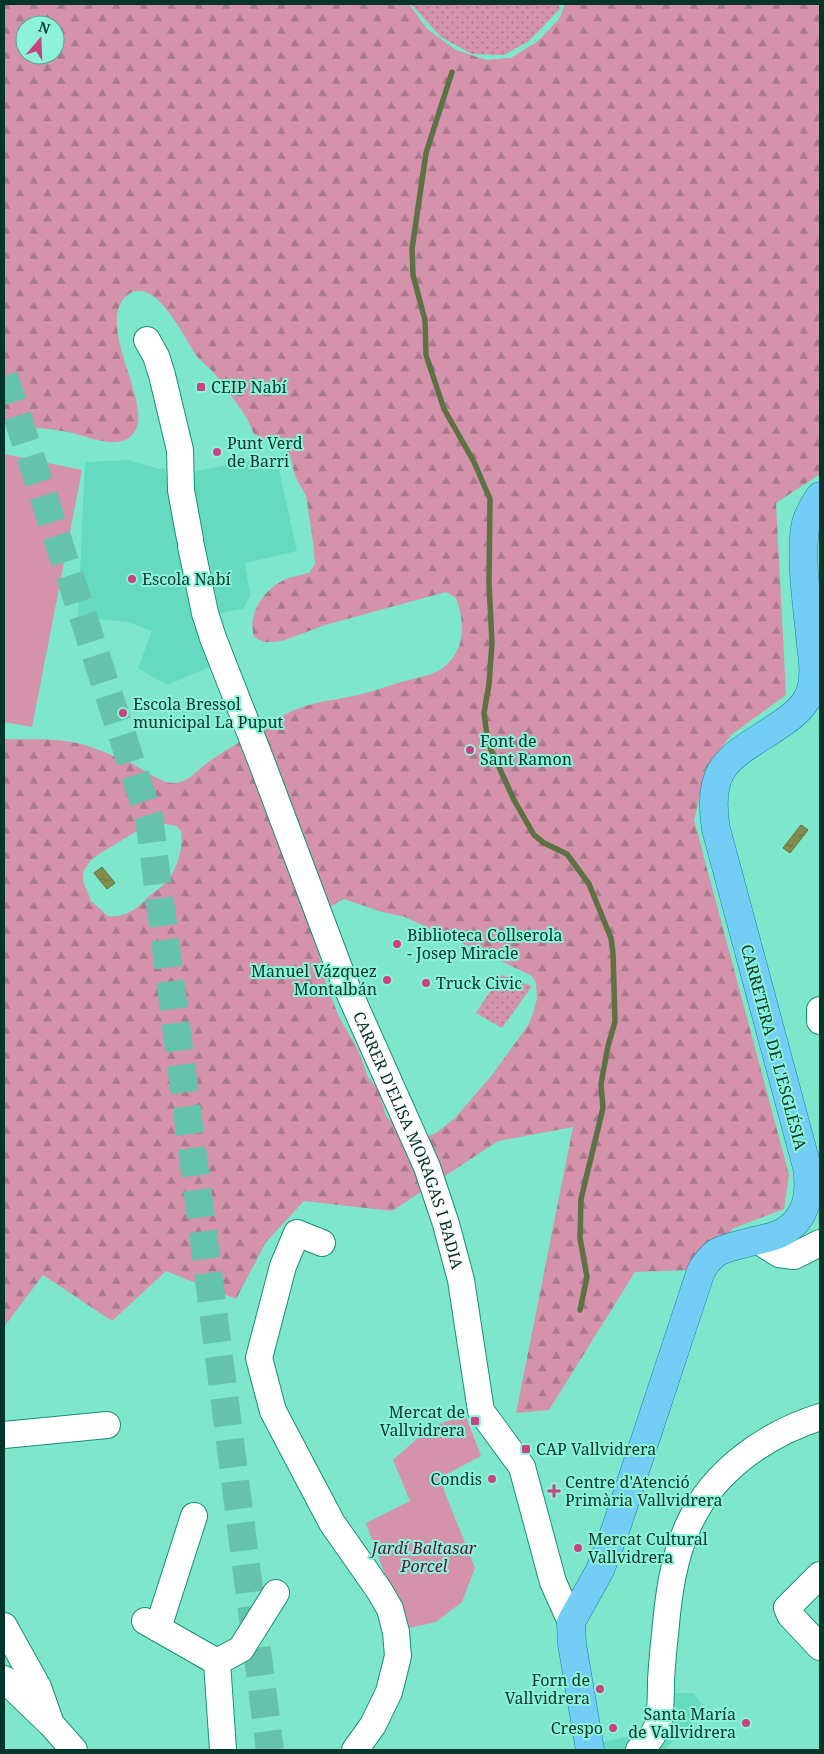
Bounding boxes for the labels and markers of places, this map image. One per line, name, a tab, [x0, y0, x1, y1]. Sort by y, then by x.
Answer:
place label: CEIP Nabí	[211, 376, 287, 398]
marker: CEIP Nabí	[195, 381, 207, 393]
place label: Punt Verd de Barri	[227, 432, 303, 472]
marker: Punt Verd de Barri	[211, 446, 223, 458]
place label: Escola Nabí	[142, 568, 231, 590]
marker: Escola Nabí	[126, 573, 138, 585]
place label: Escola Bressol municipal La Puput	[133, 693, 284, 733]
marker: Escola Bressol municipal La Puput	[117, 707, 129, 719]
place label: Font de Sant Ramon	[480, 730, 572, 770]
marker: Font de Sant Ramon	[464, 744, 476, 756]
place label: Biblioteca Collserola - Josep Miracle	[407, 924, 562, 964]
marker: Biblioteca Collserola - Josep Miracle	[391, 938, 403, 950]
place label: Manuel Vázquez Montalbán	[251, 960, 377, 1000]
place label: Truck Civic	[436, 972, 522, 994]
marker: Manuel Vázquez Montalbán	[381, 974, 393, 986]
marker: Truck Civic	[420, 977, 432, 989]
place label: Mercat de Vallvidrera	[380, 1401, 465, 1441]
marker: Mercat de Vallvidrera	[469, 1415, 481, 1427]
place label: CAP Vallvidrera	[536, 1438, 656, 1460]
marker: CAP Vallvidrera	[520, 1443, 532, 1455]
place label: Condis	[430, 1468, 482, 1490]
place label: Centre d'Atenció Primària Vallvidrera	[565, 1471, 723, 1511]
marker: Condis	[486, 1473, 498, 1485]
marker: Centre d'Atenció Primària Vallvidrera	[547, 1484, 561, 1498]
place label: Mercat Cultural Vallvidrera	[588, 1528, 708, 1568]
marker: Mercat Cultural Vallvidrera	[572, 1542, 584, 1554]
place label: Forn de Vallvidrera	[505, 1669, 590, 1709]
marker: Forn de Vallvidrera	[594, 1683, 606, 1695]
place label: Santa María de Vallvidrera	[628, 1703, 736, 1743]
place label: Crespo	[551, 1717, 603, 1739]
marker: Santa María de Vallvidrera	[740, 1717, 752, 1729]
marker: Crespo	[607, 1722, 619, 1734]

